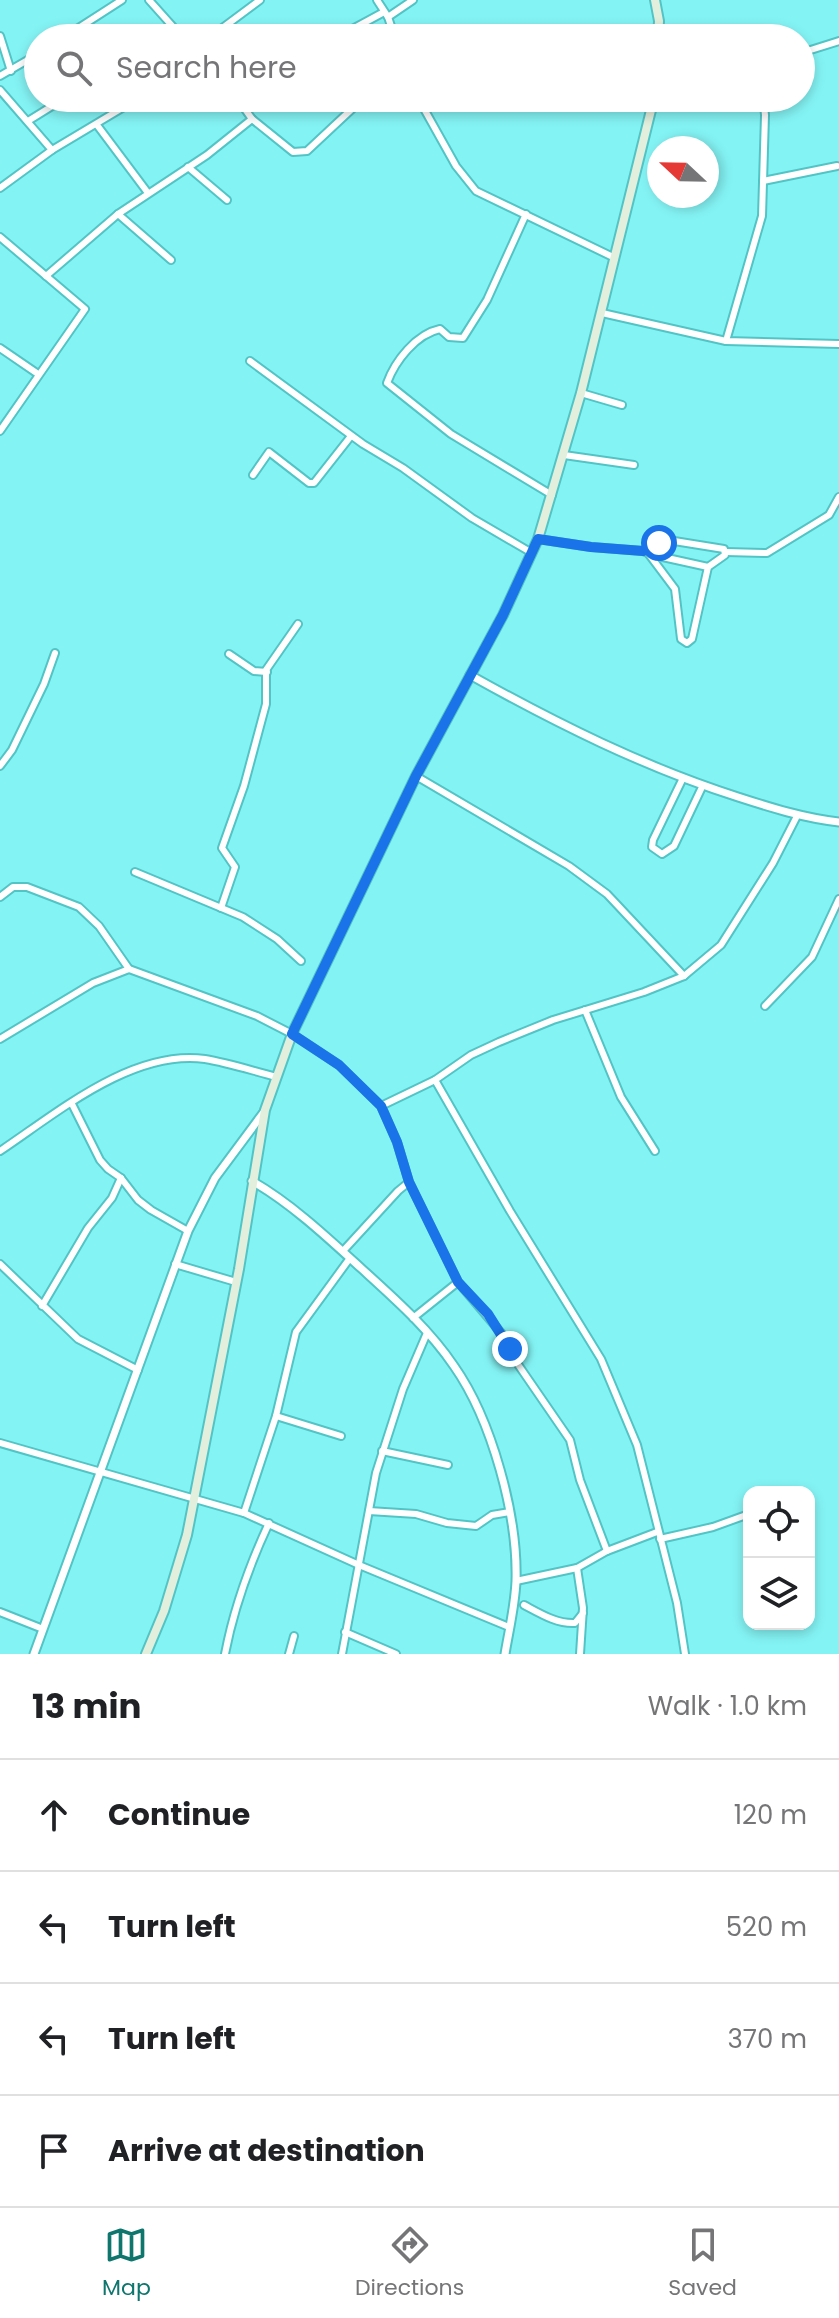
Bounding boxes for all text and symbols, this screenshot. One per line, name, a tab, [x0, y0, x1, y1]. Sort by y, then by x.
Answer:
search box	[24, 24, 815, 112]
icon: search	[52, 46, 96, 90]
text: Search here	[116, 46, 297, 89]
north arrow	[647, 136, 719, 208]
route start	[641, 525, 677, 561]
route end	[492, 1331, 528, 1367]
map controls	[743, 1486, 815, 1630]
button: locate	[743, 1486, 815, 1558]
button: layers	[743, 1558, 815, 1630]
text: 13 min	[32, 1682, 142, 1730]
text: Walk · 1.0 km	[648, 1688, 807, 1724]
icon: ahead	[32, 1793, 76, 1837]
text: Continue	[108, 1793, 250, 1836]
text: 120 m	[734, 1797, 807, 1833]
icon: left	[32, 1905, 76, 1949]
text: Turn left	[108, 1905, 236, 1948]
text: 520 m	[726, 1909, 807, 1945]
icon: left	[32, 2017, 76, 2061]
text: Turn left	[108, 2017, 236, 2060]
text: 370 m	[727, 2021, 807, 2057]
icon: arrive	[32, 2129, 76, 2173]
text: Arrive at destination	[108, 2129, 425, 2172]
tab: Map	[102, 2223, 151, 2304]
tab: Directions	[355, 2223, 464, 2304]
tab: Saved	[668, 2223, 737, 2304]

